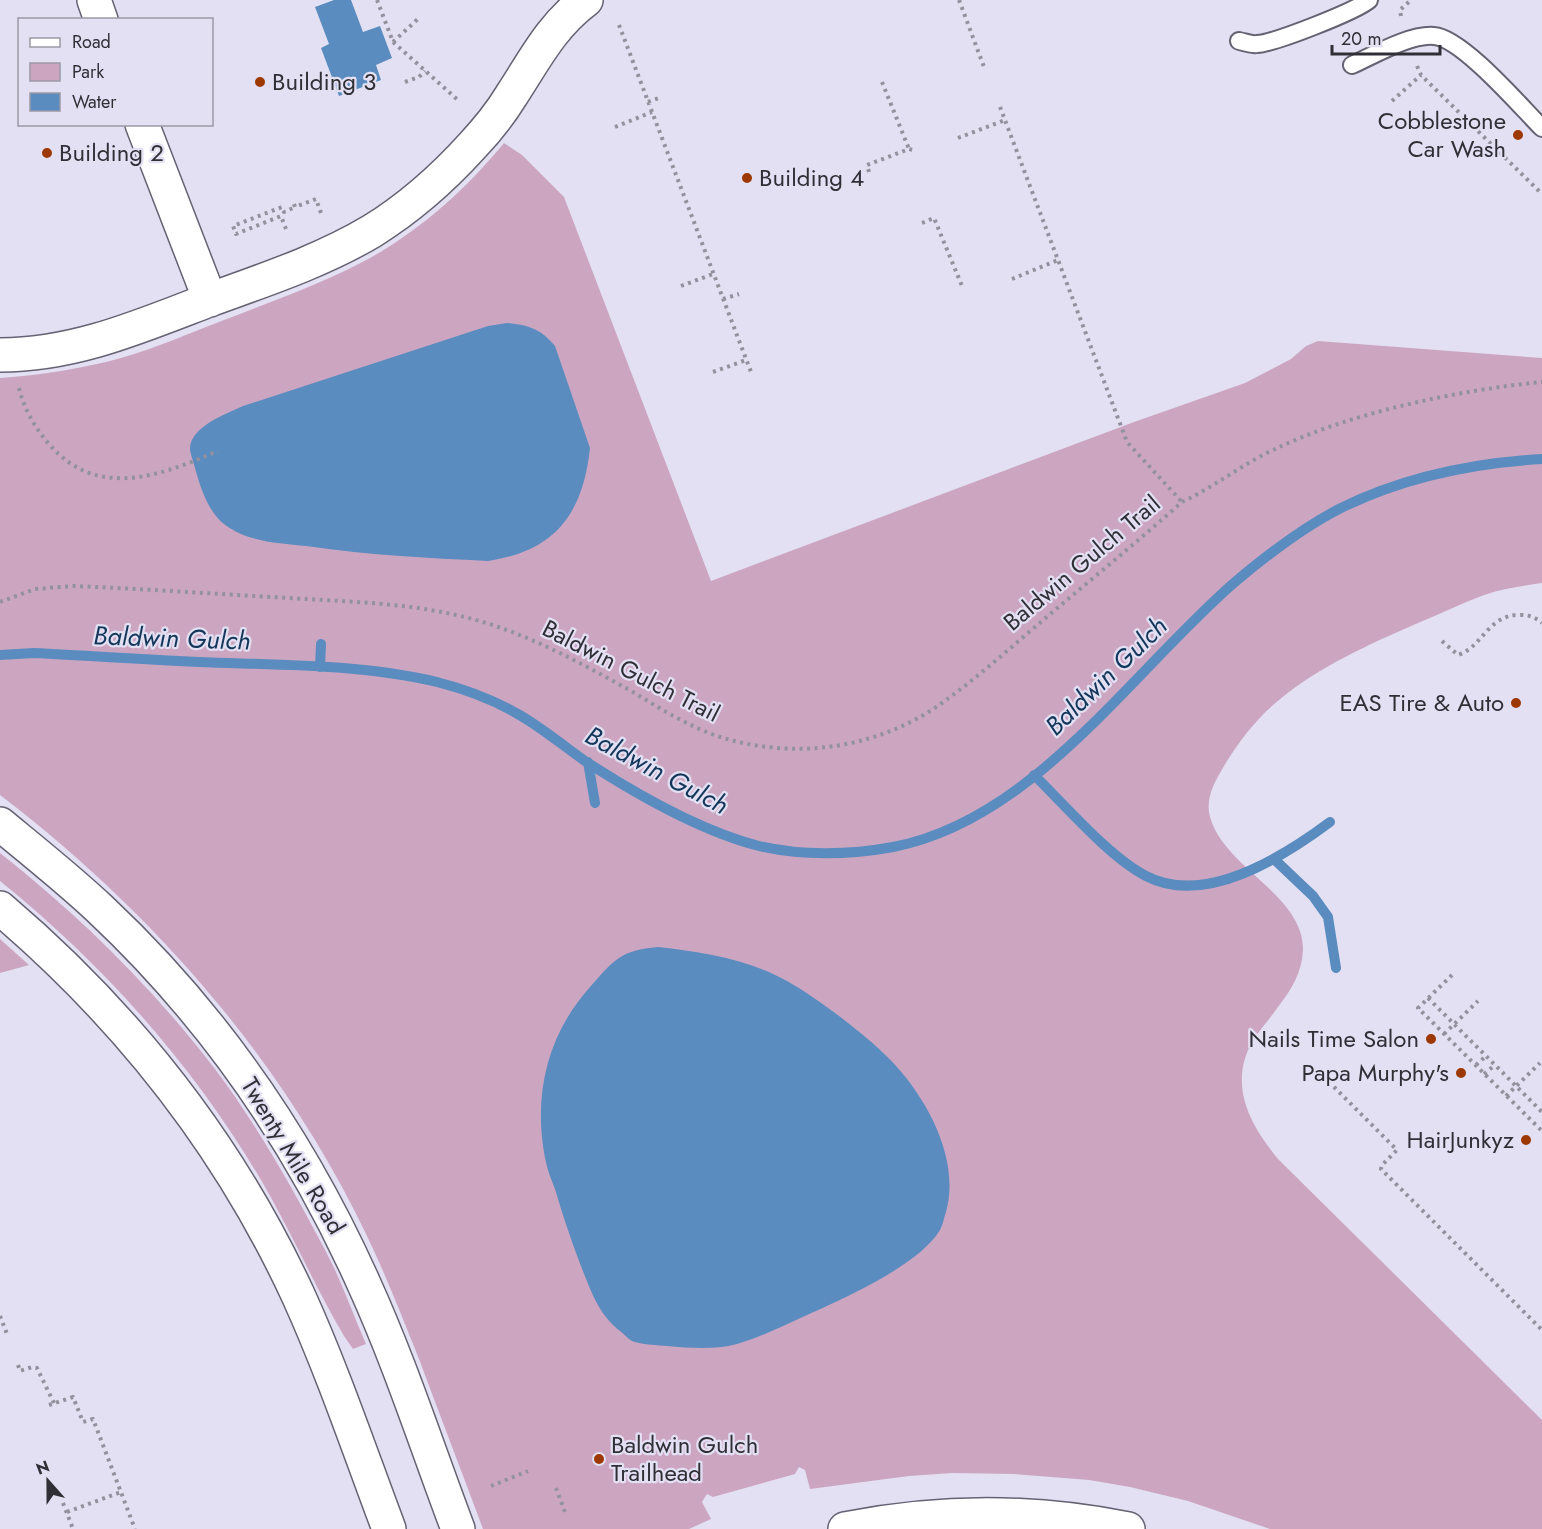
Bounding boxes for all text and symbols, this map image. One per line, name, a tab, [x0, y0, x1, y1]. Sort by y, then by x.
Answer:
legend	[18, 18, 213, 126]
scale bar	[1332, 18, 1440, 56]
text: 20 m	[1341, 26, 1381, 52]
text: Road	[72, 29, 111, 55]
text: Park	[72, 59, 104, 85]
place label: Building 3	[272, 64, 376, 99]
marker: Building 3	[253, 75, 267, 89]
text: Water	[72, 89, 117, 115]
place label: Cobblestone Car Wash	[1378, 103, 1506, 166]
marker: Cobblestone Car Wash	[1511, 128, 1525, 142]
place label: Building 2	[59, 135, 164, 170]
marker: Building 2	[40, 146, 54, 160]
place label: Building 4	[759, 160, 864, 195]
marker: Building 4	[740, 171, 754, 185]
street label: Baldwin Gulch Trail	[996, 486, 1168, 639]
water label: Baldwin Gulch	[1036, 608, 1176, 744]
street label: Baldwin Gulch Trail	[536, 611, 726, 730]
water label: Baldwin Gulch	[93, 616, 251, 660]
place label: EAS Tire & Auto	[1340, 685, 1504, 720]
marker: EAS Tire & Auto	[1509, 696, 1523, 710]
water label: Baldwin Gulch	[579, 716, 735, 824]
place label: Nails Time Salon	[1249, 1021, 1419, 1056]
marker: Nails Time Salon	[1424, 1032, 1438, 1046]
place label: Papa Murphy's	[1301, 1055, 1449, 1090]
marker: Papa Murphy's	[1454, 1066, 1468, 1080]
street label: Twenty Mile Road	[233, 1071, 354, 1241]
place label: HairJunkyz	[1407, 1122, 1514, 1157]
marker: HairJunkyz	[1519, 1133, 1533, 1147]
place label: Baldwin Gulch Trailhead	[611, 1427, 758, 1490]
north arrow	[18, 1451, 78, 1511]
marker: Baldwin Gulch Trailhead	[592, 1452, 606, 1466]
text: N	[33, 1454, 53, 1480]

